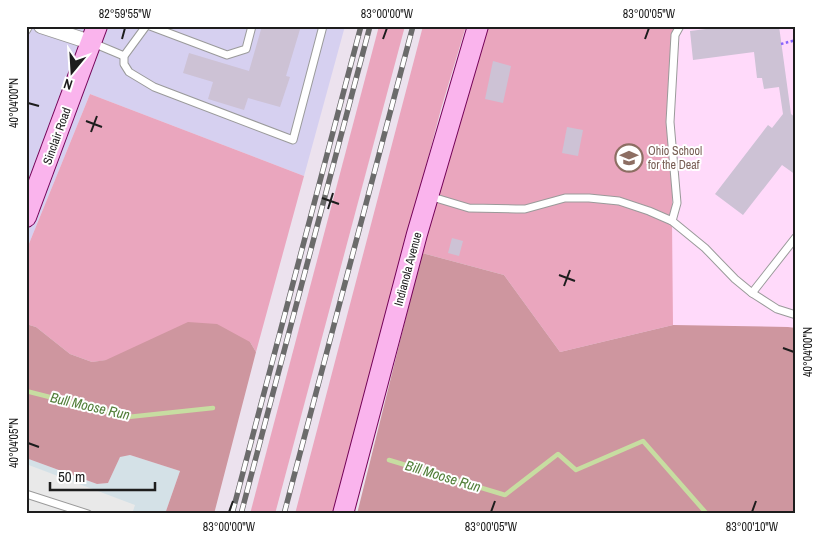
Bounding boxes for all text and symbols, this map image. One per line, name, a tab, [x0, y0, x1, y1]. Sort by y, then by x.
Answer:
text: 82°59'55"W	[99, 6, 152, 22]
text: 83°00'00"W	[361, 6, 414, 22]
text: 83°00'05"W	[623, 6, 676, 22]
north arrow	[48, 48, 98, 98]
text: N	[61, 75, 75, 94]
text: 40°04'00"N	[6, 78, 22, 128]
street label: Sinclair Road	[39, 105, 75, 167]
school or university icon: Ohio School for the Deaf	[614, 143, 644, 173]
place label: Ohio School for the Deaf	[648, 143, 702, 173]
street label: Indianola Avenue	[390, 230, 426, 308]
text: 40°04'00"N	[800, 327, 816, 377]
water label: Bull Moose Run	[48, 388, 132, 424]
text: 40°04'05"N	[6, 418, 22, 468]
water label: Bill Moose Run	[403, 456, 483, 496]
scale bar	[50, 460, 155, 492]
text: 50 m	[58, 466, 85, 487]
text: 83°00'00"W	[203, 519, 256, 535]
text: 83°00'05"W	[465, 519, 518, 535]
text: 83°00'10"W	[726, 519, 779, 535]

